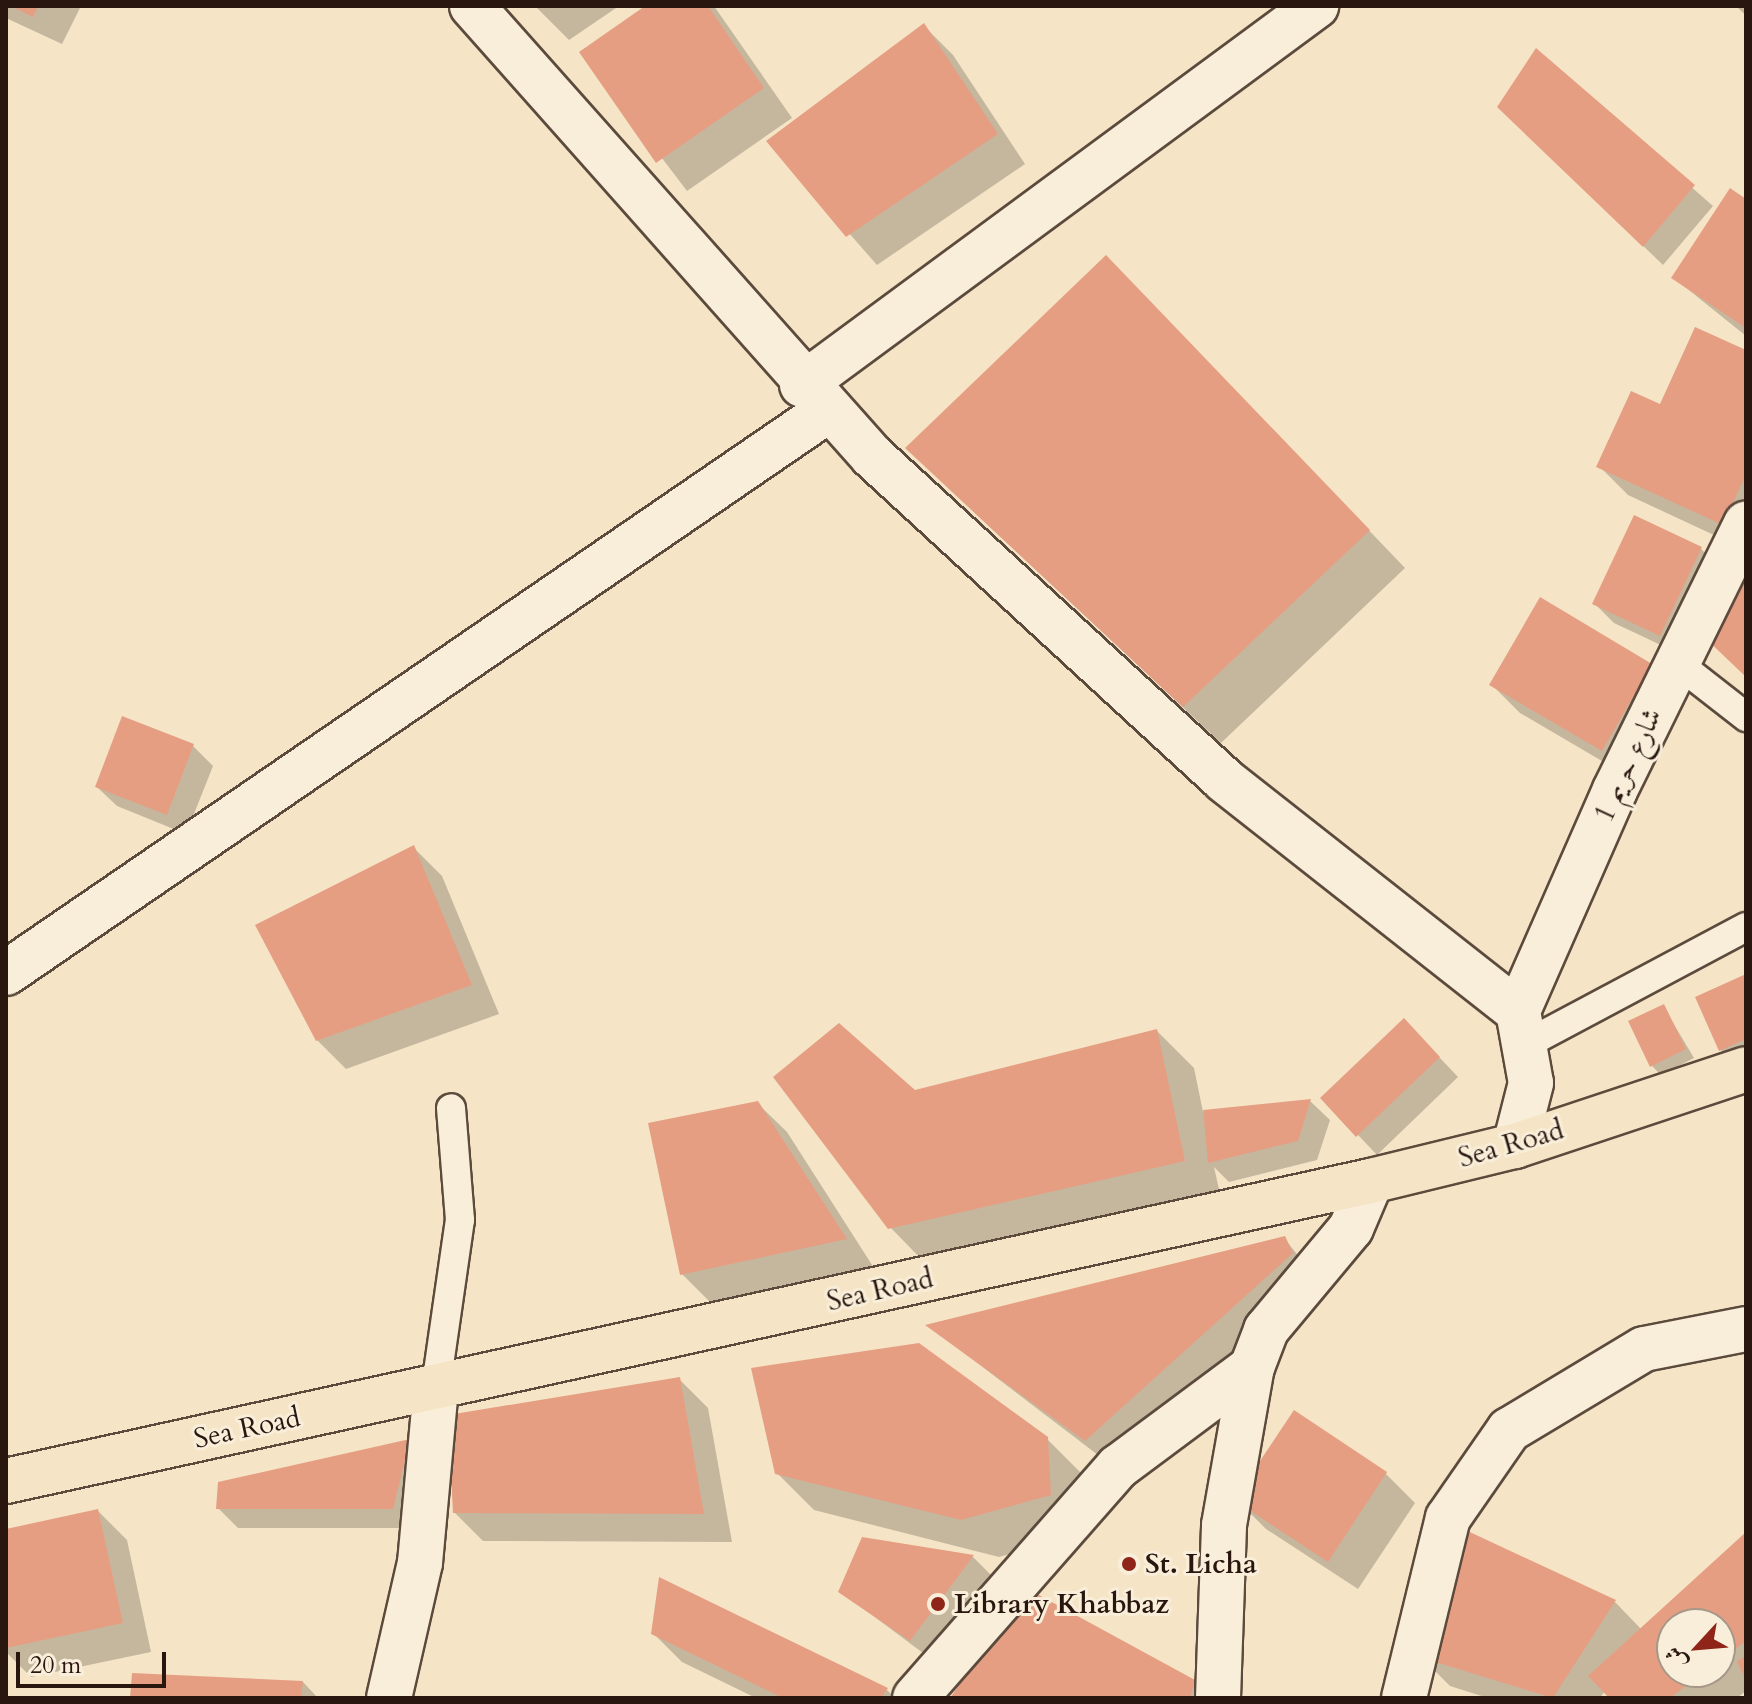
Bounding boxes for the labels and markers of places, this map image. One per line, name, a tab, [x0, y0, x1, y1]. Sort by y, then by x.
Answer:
place label: St. Licha	[1145, 1547, 1257, 1581]
marker: St. Licha	[1120, 1555, 1138, 1573]
place label: Library Khabbaz	[954, 1587, 1169, 1621]
marker: Library Khabbaz	[929, 1595, 947, 1613]

